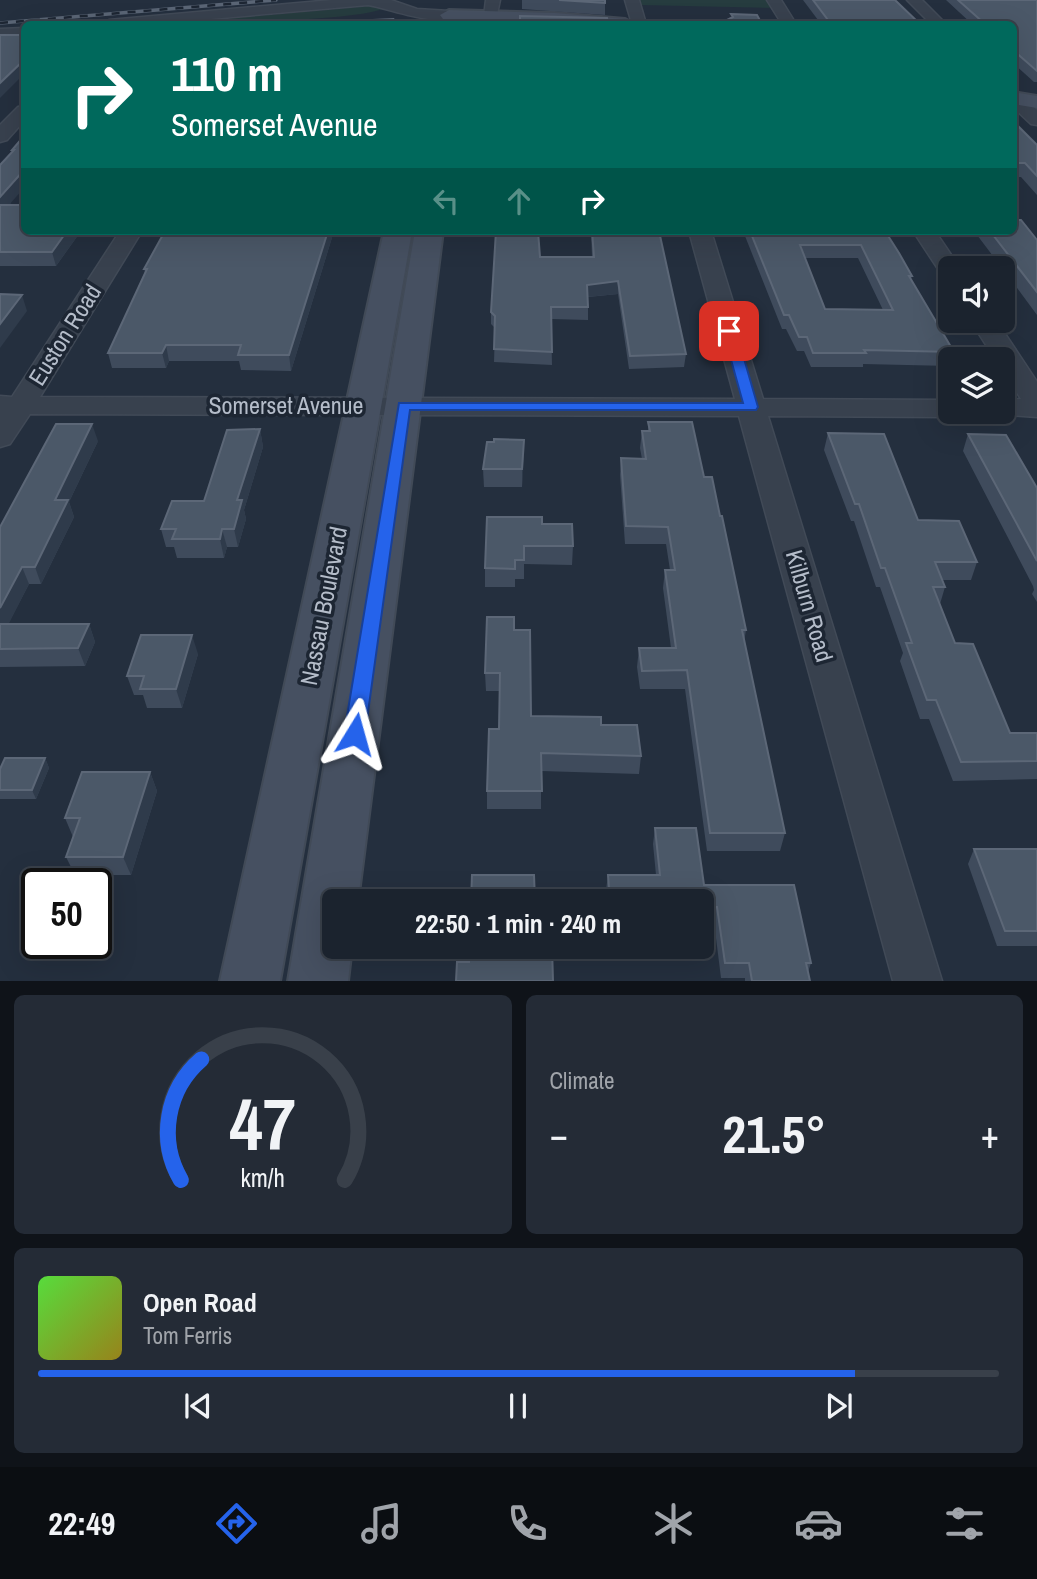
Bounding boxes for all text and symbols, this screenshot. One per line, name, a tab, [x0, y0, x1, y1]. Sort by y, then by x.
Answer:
text: 110 m	[171, 40, 283, 106]
icon: right	[56, 49, 147, 140]
text: Somerset Avenue	[171, 103, 378, 146]
icon: left	[427, 182, 465, 220]
icon: ahead	[500, 182, 538, 220]
icon: right	[573, 182, 611, 220]
map controls	[938, 256, 1015, 424]
button: sound	[938, 256, 1015, 333]
street label: Euston Road	[20, 278, 108, 391]
pin	[699, 301, 759, 361]
icon: arrive	[710, 312, 748, 350]
button: layers	[938, 347, 1015, 424]
street label: Somerset Avenue	[208, 389, 364, 421]
street label: Nassau Boulevard	[292, 524, 354, 688]
street label: Kilburn Road	[779, 546, 841, 665]
position arrow	[318, 697, 392, 771]
speed limit sign: 50	[21, 868, 112, 959]
text: 22:50 · 1 min · 240 m	[415, 906, 621, 941]
text: Climate	[550, 1065, 614, 1096]
text: 47	[230, 1076, 296, 1174]
text: 21.5°	[722, 1099, 826, 1169]
text: −	[550, 1109, 568, 1160]
text: +	[981, 1109, 999, 1160]
text: km/h	[241, 1161, 285, 1195]
text: Open Road	[143, 1285, 257, 1320]
text: Tom Ferris	[143, 1320, 232, 1351]
icon: previous	[179, 1387, 217, 1425]
icon: pause	[499, 1387, 537, 1425]
icon: next	[820, 1387, 858, 1425]
icon: directions	[212, 1499, 261, 1548]
icon: music	[357, 1499, 406, 1548]
icon: phone	[503, 1499, 552, 1548]
icon: climate	[649, 1499, 698, 1548]
icon: car	[794, 1499, 843, 1548]
icon: filters	[940, 1499, 989, 1548]
text: 22:49	[48, 1502, 115, 1545]

